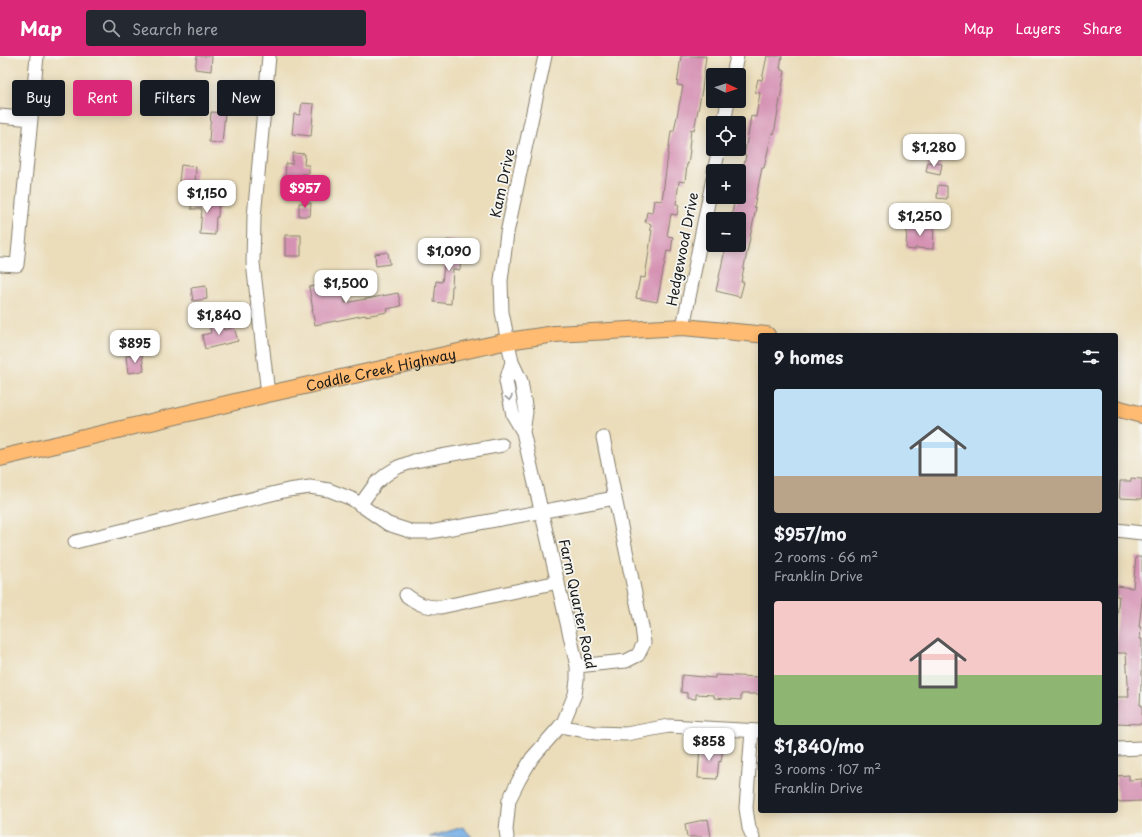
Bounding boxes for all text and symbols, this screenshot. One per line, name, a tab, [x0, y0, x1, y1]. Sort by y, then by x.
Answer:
search box	[86, 10, 366, 46]
text: Map	[20, 14, 62, 42]
icon: search	[100, 17, 122, 39]
text: Search here	[132, 17, 218, 40]
text: Map	[964, 18, 994, 39]
text: Layers	[1016, 18, 1061, 39]
text: Share	[1083, 18, 1122, 39]
north arrow	[706, 68, 746, 108]
map controls	[706, 68, 746, 252]
chip: Buy	[12, 80, 65, 116]
chip: Rent	[73, 80, 132, 116]
chip: Filters	[140, 80, 209, 116]
chip: New	[217, 80, 275, 116]
button: locate	[706, 116, 746, 156]
pin: $1,280	[901, 134, 967, 168]
text: $1,280	[912, 137, 956, 156]
street label: Kam Drive	[484, 146, 520, 220]
button: +	[706, 164, 746, 204]
pin: $957	[281, 175, 329, 209]
text: $957	[289, 178, 321, 197]
pin: $1,150	[174, 180, 240, 214]
text: $1,150	[187, 183, 227, 202]
street label: Hedgewood Drive	[661, 190, 703, 308]
pin: $1,250	[887, 203, 953, 237]
text: $1,250	[898, 206, 942, 225]
button: −	[706, 212, 746, 252]
pin: $1,090	[416, 238, 482, 272]
text: $1,090	[427, 241, 471, 260]
pin: $1,500	[313, 270, 379, 304]
text: $1,500	[323, 273, 369, 292]
pin: $1,840	[186, 302, 252, 336]
text: $1,840	[197, 305, 241, 324]
pin: $895	[111, 330, 159, 364]
text: $895	[119, 333, 151, 352]
street label: Coddle Creek Highway	[304, 342, 458, 396]
text: 9 homes	[774, 344, 843, 370]
icon: filters	[1080, 346, 1102, 368]
one-way arrow	[505, 395, 513, 401]
icon: home	[902, 415, 974, 487]
text: $957/mo	[774, 521, 846, 547]
street label: Farm Quarter Road	[554, 537, 602, 671]
text: 2 rooms · 66 m²	[774, 547, 878, 566]
text: Franklin Drive	[774, 566, 863, 585]
icon: home	[902, 627, 974, 699]
pin: $858	[685, 728, 733, 762]
text: $858	[693, 731, 725, 750]
text: $1,840/mo	[774, 733, 864, 759]
text: 3 rooms · 107 m²	[774, 759, 881, 778]
text: Franklin Drive	[774, 778, 863, 797]

